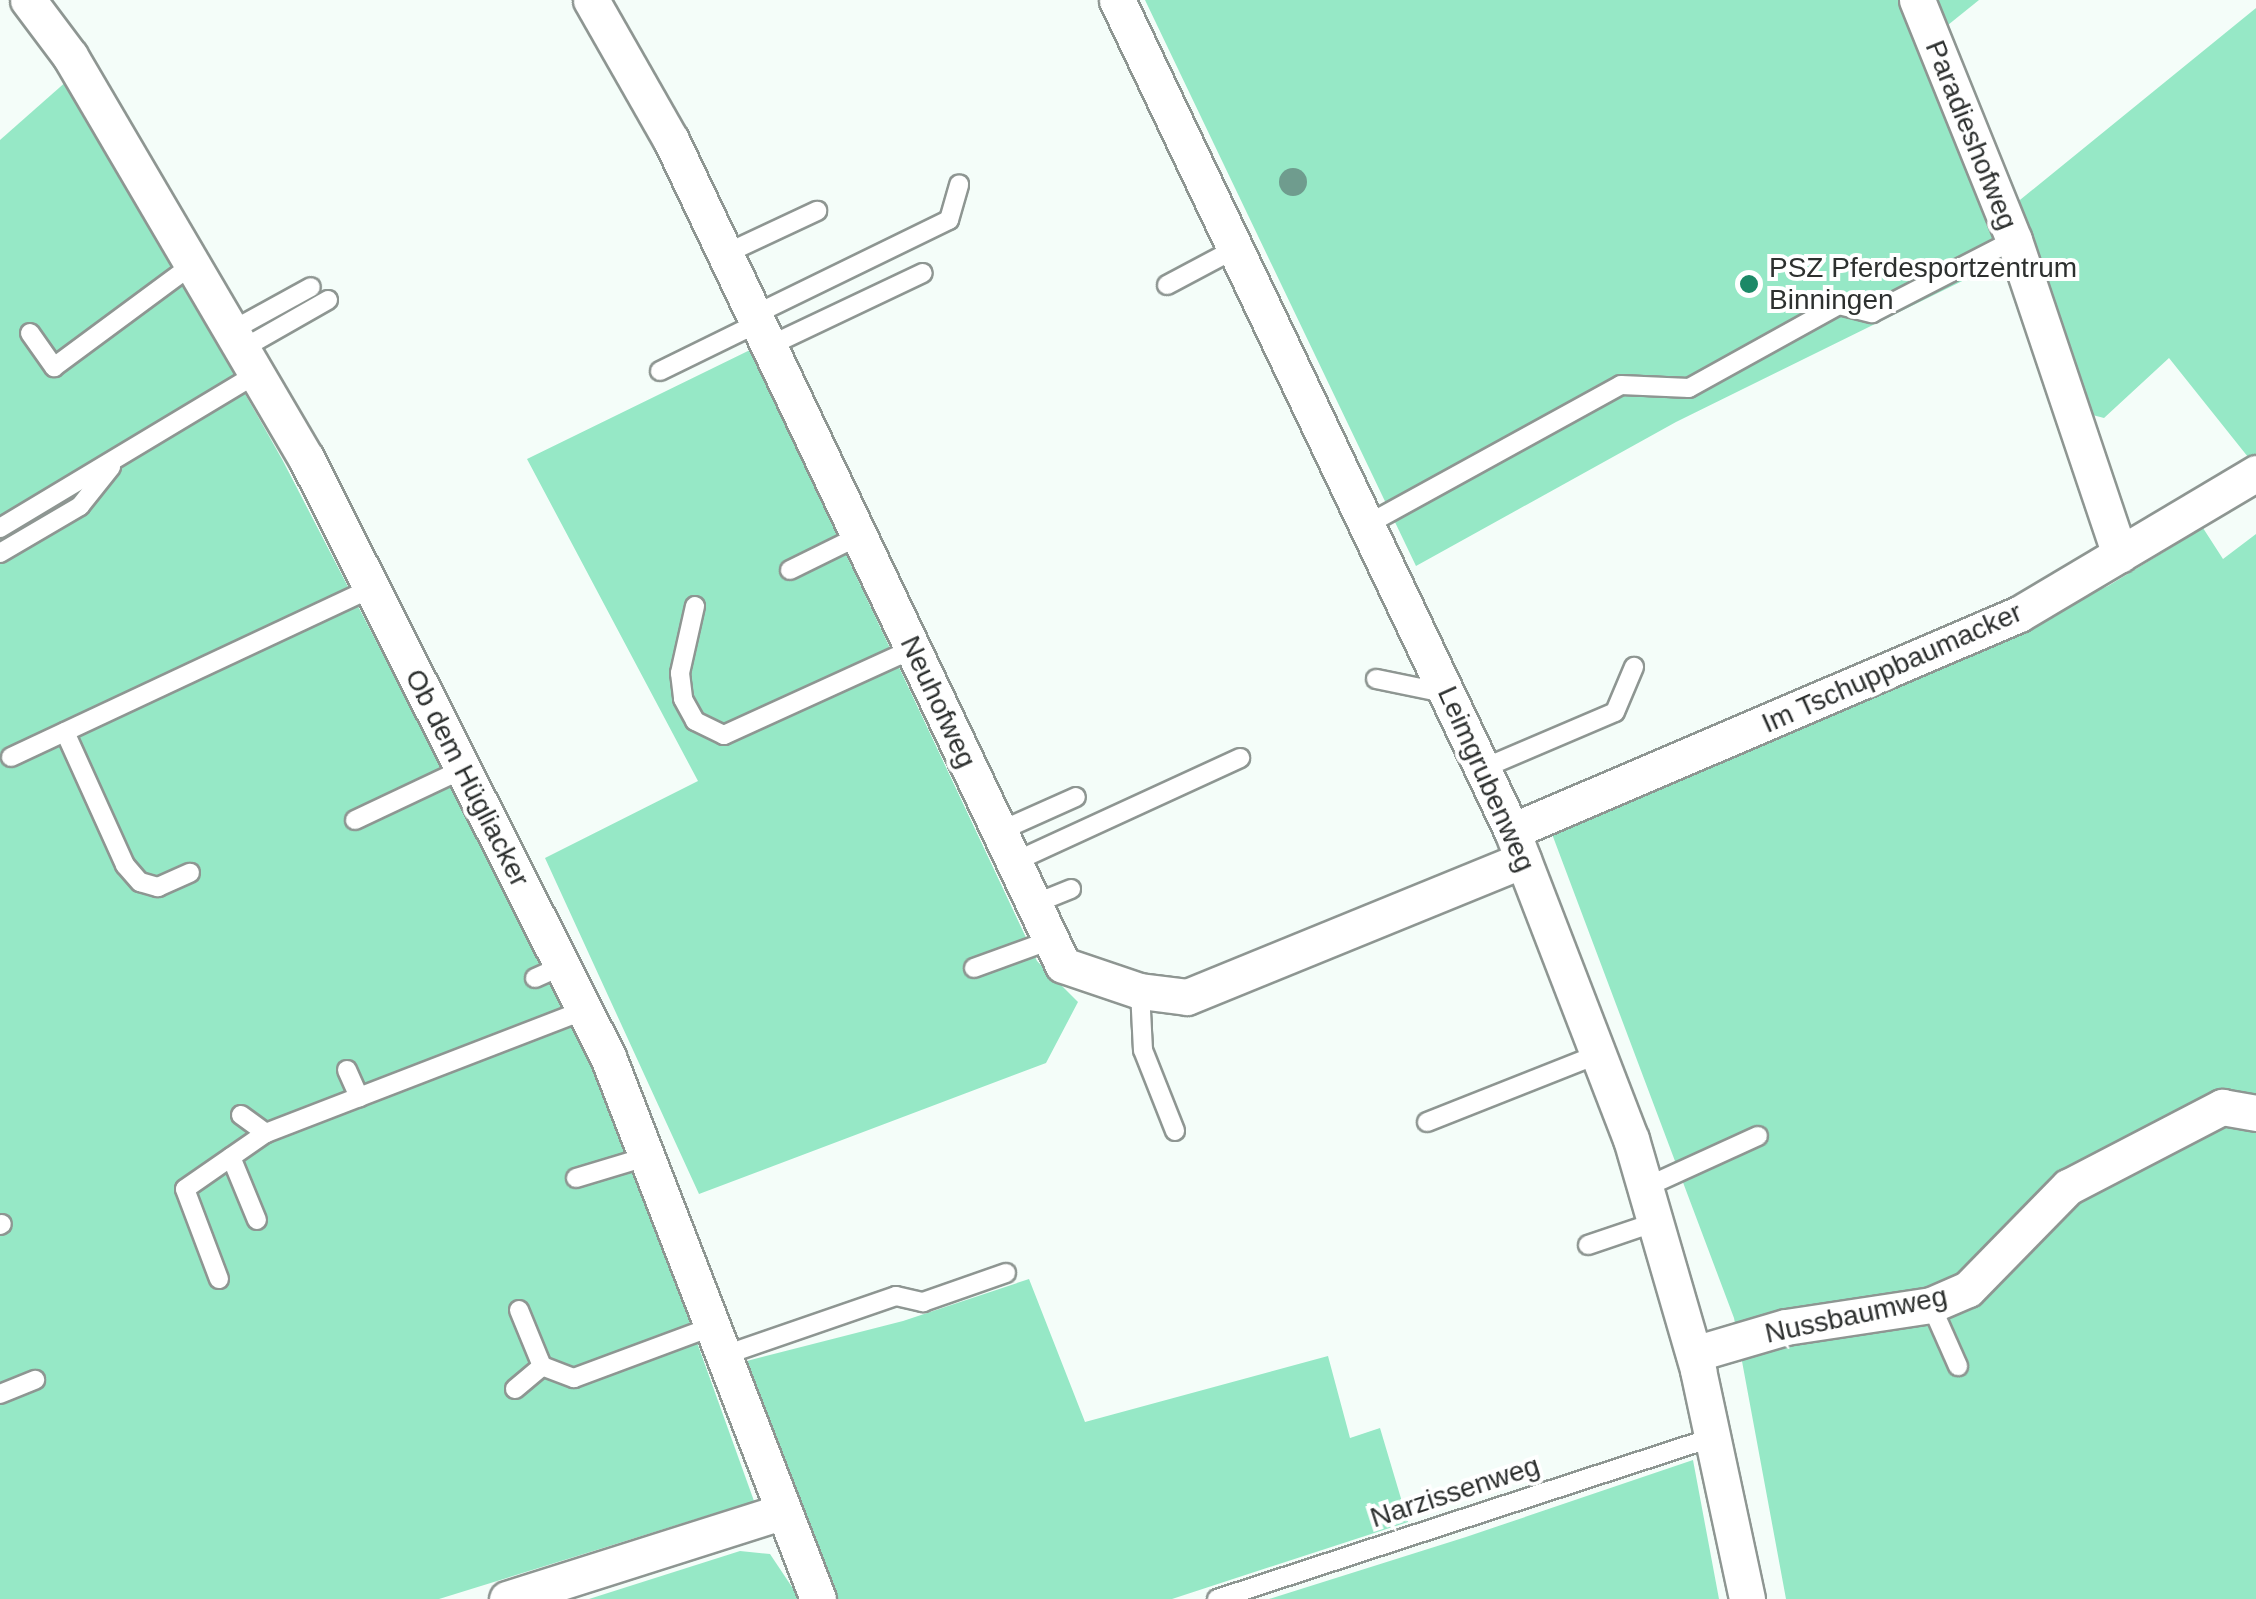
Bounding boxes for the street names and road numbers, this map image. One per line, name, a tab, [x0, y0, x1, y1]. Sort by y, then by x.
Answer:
street label: Paradieshofweg	[1918, 36, 2024, 234]
street label: Im Tschuppbaumacker	[1757, 595, 2027, 741]
street label: Neuhofweg	[893, 631, 983, 773]
street label: Ob dem Hügliacker	[398, 664, 536, 892]
street label: Leimgrubenweg	[1430, 681, 1542, 877]
street label: Nussbaumweg	[1762, 1279, 1950, 1351]
street label: Narzissenweg	[1366, 1449, 1544, 1535]

